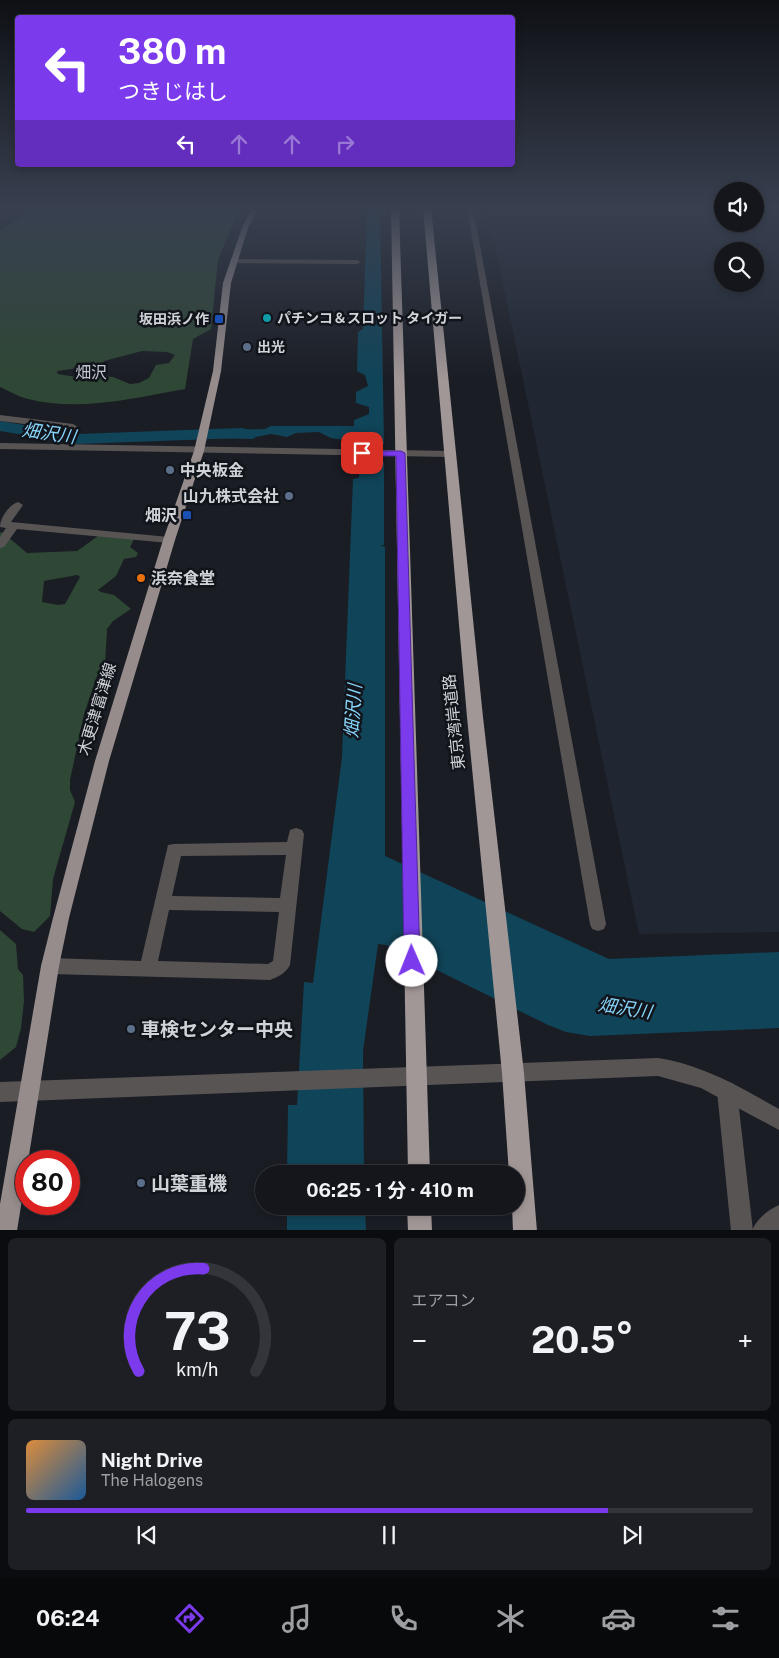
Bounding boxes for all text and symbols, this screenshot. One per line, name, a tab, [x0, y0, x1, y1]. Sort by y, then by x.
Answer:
text: 380 m	[118, 31, 226, 72]
icon: left	[35, 35, 100, 100]
text: つきじはし	[118, 78, 228, 104]
icon: left	[172, 130, 200, 158]
icon: ahead	[225, 130, 253, 158]
icon: ahead	[278, 130, 306, 158]
icon: right	[331, 130, 359, 158]
map controls	[714, 182, 764, 292]
button: sound	[714, 182, 764, 232]
button: search	[714, 242, 764, 292]
place label: パチンコ＆スロット タイガー	[277, 310, 462, 326]
place label: 坂田浜ノ作	[139, 311, 209, 327]
marker: パチンコ＆スロット タイガー	[261, 312, 273, 324]
marker: 坂田浜ノ作	[213, 313, 225, 325]
place label: 出光	[257, 339, 285, 355]
marker: 出光	[241, 341, 253, 353]
district label: 畑沢	[75, 363, 107, 382]
water label: 畑沢川	[21, 419, 79, 447]
pin	[341, 432, 383, 474]
icon: arrive	[348, 439, 376, 467]
place label: 中央板金	[180, 461, 244, 480]
marker: 中央板金	[164, 464, 176, 476]
place label: 山九株式会社	[183, 487, 279, 506]
marker: 山九株式会社	[283, 490, 295, 502]
place label: 畑沢	[145, 506, 177, 525]
marker: 畑沢	[181, 509, 193, 521]
place label: 浜奈食堂	[151, 569, 215, 588]
marker: 浜奈食堂	[135, 572, 147, 584]
street label: 木更津富津線	[74, 660, 120, 758]
street label: 東京湾岸道路	[440, 673, 468, 771]
water label: 畑沢川	[341, 681, 365, 739]
position arrow	[385, 934, 437, 986]
water label: 畑沢川	[597, 993, 655, 1023]
place label: 車検センター中央	[141, 1018, 293, 1040]
marker: 車検センター中央	[125, 1023, 137, 1035]
speed limit sign: 80	[15, 1150, 80, 1215]
place label: 山葉重機	[151, 1172, 227, 1194]
marker: 山葉重機	[135, 1177, 147, 1189]
text: 06:25 · 1 分 · 410 m	[306, 1179, 474, 1201]
text: エアコン	[412, 1291, 476, 1310]
text: 73	[163, 1301, 230, 1362]
text: 20.5°	[531, 1317, 634, 1362]
text: −	[412, 1324, 427, 1357]
text: +	[737, 1324, 753, 1357]
text: km/h	[176, 1359, 218, 1380]
text: Night Drive	[101, 1449, 203, 1471]
text: The Halogens	[101, 1471, 203, 1490]
icon: previous	[133, 1521, 161, 1549]
icon: pause	[375, 1521, 403, 1549]
icon: next	[618, 1521, 646, 1549]
icon: directions	[172, 1601, 207, 1636]
icon: music	[279, 1601, 314, 1636]
icon: phone	[386, 1601, 421, 1636]
icon: climate	[493, 1601, 528, 1636]
icon: car	[601, 1601, 636, 1636]
icon: filters	[708, 1601, 743, 1636]
text: 06:24	[36, 1605, 100, 1631]

